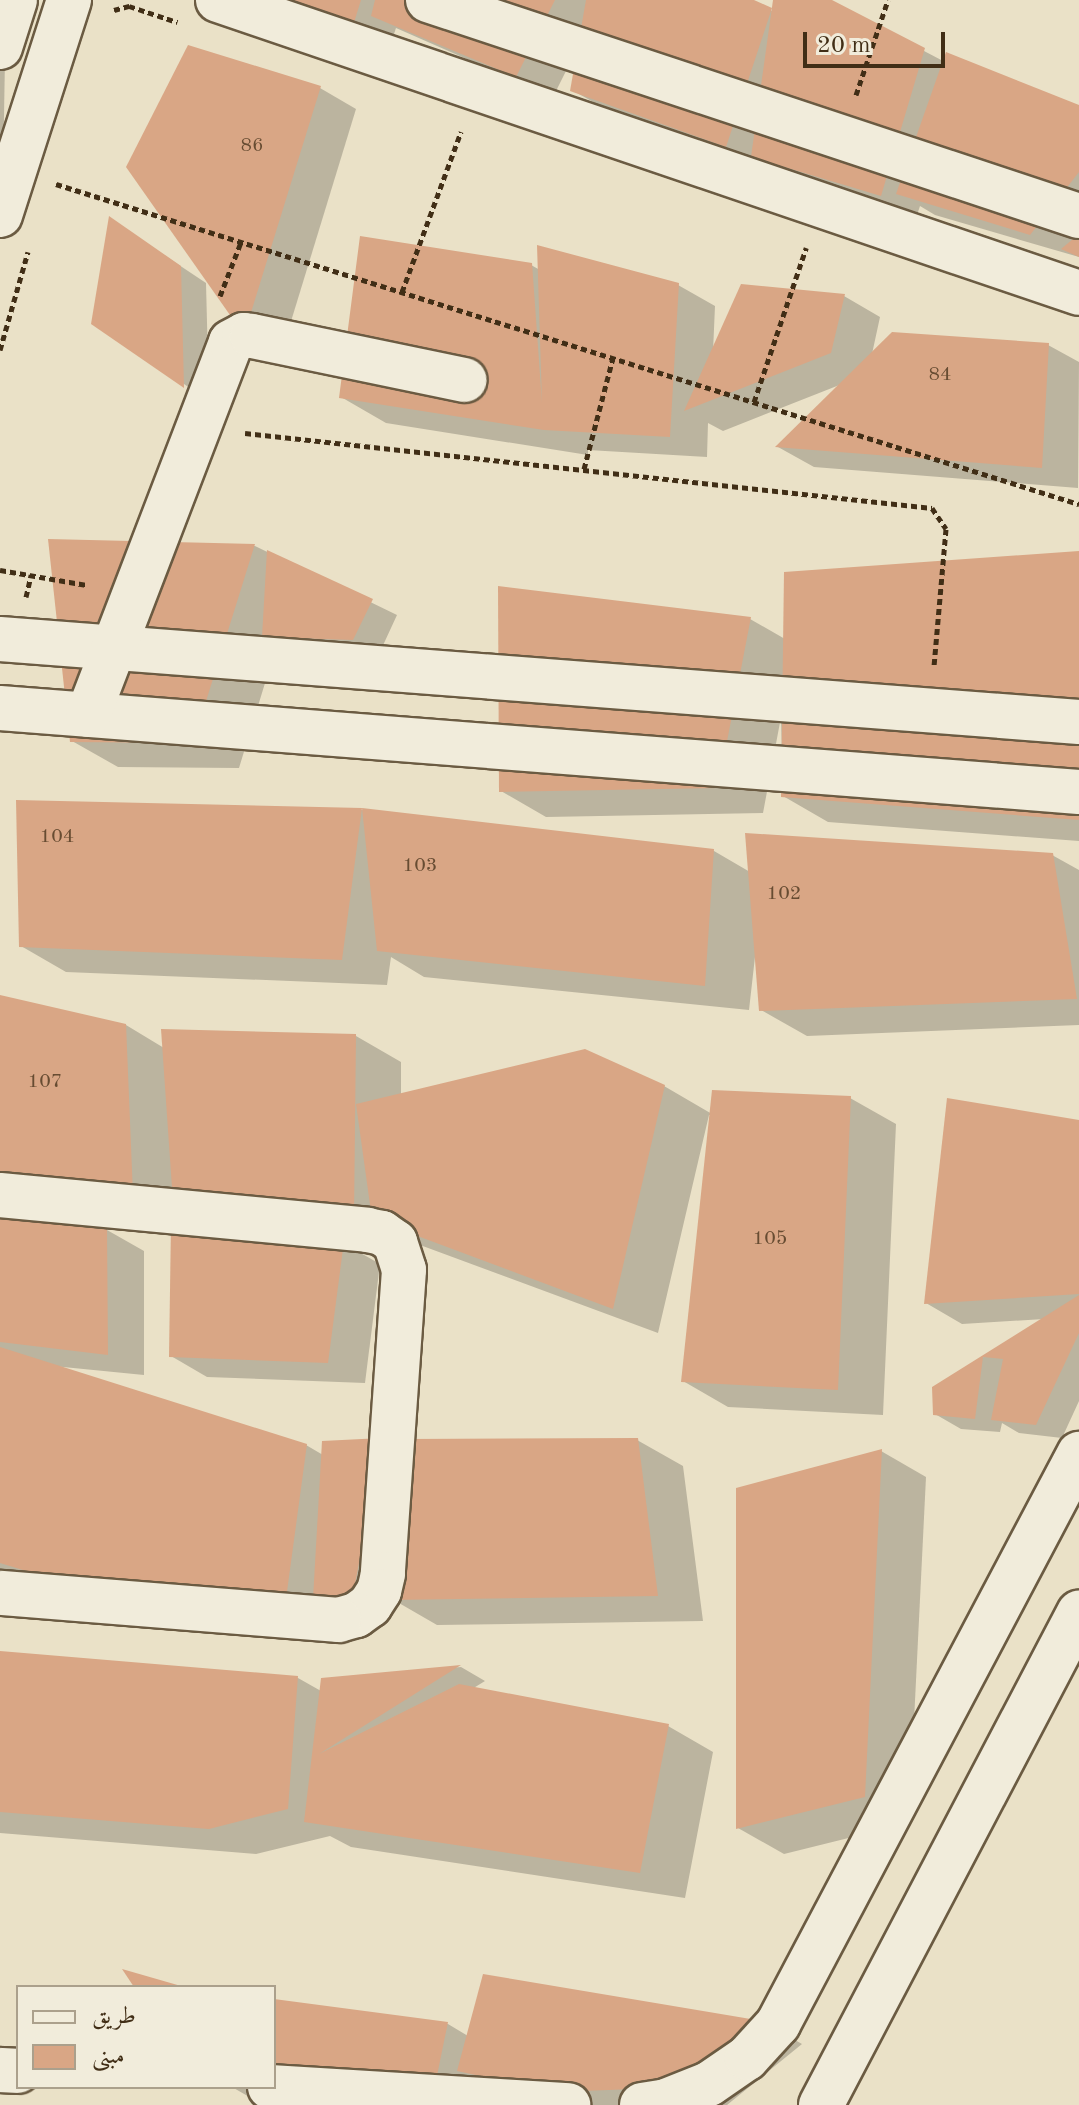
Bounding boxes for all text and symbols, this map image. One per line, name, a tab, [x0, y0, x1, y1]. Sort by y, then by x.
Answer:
scale bar	[807, 16, 949, 66]
text: 20 m	[817, 34, 871, 58]
house number: 86	[240, 134, 264, 158]
house number: 84	[928, 363, 952, 387]
house number: 104	[40, 825, 74, 849]
house number: 103	[403, 854, 437, 878]
house number: 102	[767, 882, 801, 906]
house number: 107	[28, 1070, 62, 1094]
house number: 105	[753, 1227, 787, 1251]
legend	[16, 1985, 276, 2089]
text: طريق	[92, 2005, 136, 2029]
text: مبنى	[92, 2045, 125, 2069]

